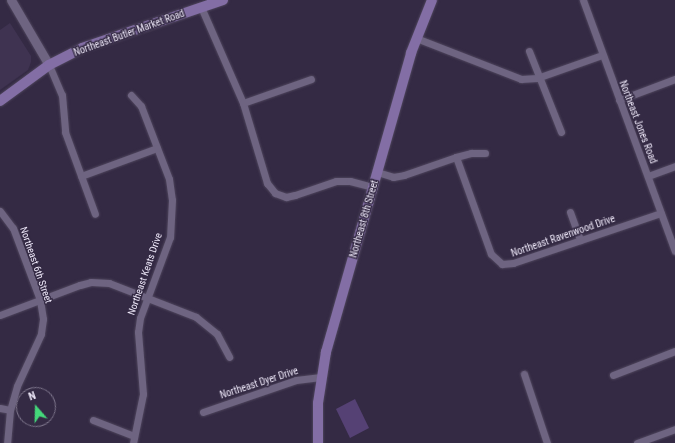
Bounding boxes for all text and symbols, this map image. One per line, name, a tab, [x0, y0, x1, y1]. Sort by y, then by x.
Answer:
street label: Northeast Butler Market Road	[72, 7, 186, 59]
street label: Northeast Jones Road	[617, 79, 659, 165]
street label: Northeast 8th Street	[347, 179, 381, 259]
street label: Northeast Ravenwood Drive	[509, 213, 617, 259]
street label: Northeast 6th Street	[17, 225, 55, 305]
street label: Northeast Keats Drive	[125, 231, 165, 317]
street label: Northeast Dyer Drive	[218, 365, 300, 401]
north arrow	[16, 387, 56, 427]
text: N	[27, 389, 37, 403]

